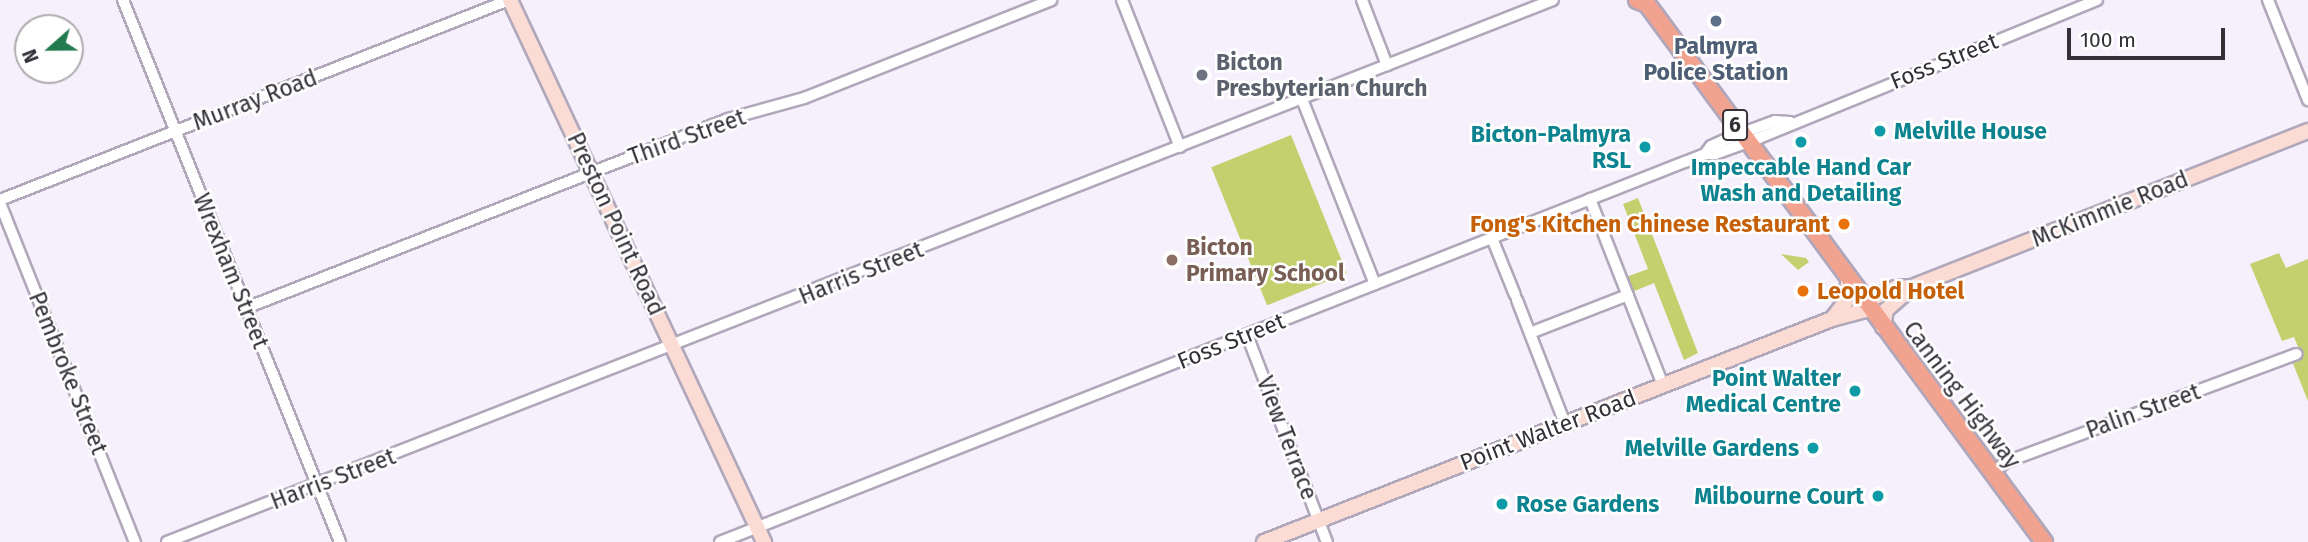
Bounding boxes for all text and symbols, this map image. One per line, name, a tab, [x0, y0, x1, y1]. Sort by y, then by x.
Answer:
marker: Palmyra Police Station	[1708, 13, 1724, 29]
north arrow	[14, 14, 84, 84]
scale bar	[2070, 14, 2228, 58]
street label: Foss Street	[1886, 27, 2002, 95]
text: 100 m	[2080, 27, 2136, 53]
place label: Palmyra Police Station	[1644, 32, 1788, 86]
text: N	[18, 46, 44, 66]
place label: Bicton Presbyterian Church	[1216, 48, 1428, 102]
street label: Murray Road	[189, 64, 321, 136]
marker: Bicton Presbyterian Church	[1194, 67, 1210, 83]
street label: Third Street	[625, 103, 749, 171]
road number: 6	[1721, 108, 1749, 142]
place label: Melville House	[1894, 117, 2047, 145]
place label: Bicton-Palmyra RSL	[1471, 120, 1631, 174]
marker: Melville House	[1872, 123, 1888, 139]
street label: Preston Point Road	[561, 128, 671, 320]
marker: Impeccable Hand Car Wash and Detailing	[1793, 134, 1809, 150]
marker: Bicton-Palmyra RSL	[1637, 139, 1653, 155]
place label: Impeccable Hand Car Wash and Detailing	[1691, 153, 1911, 207]
street label: McKimmie Road	[2028, 165, 2192, 253]
street label: Wrexham Street	[187, 189, 275, 353]
place label: Fong's Kitchen Chinese Restaurant	[1470, 210, 1830, 238]
marker: Fong's Kitchen Chinese Restaurant	[1836, 216, 1852, 232]
place label: Bicton Primary School	[1186, 233, 1345, 287]
street label: Harris Street	[795, 236, 927, 310]
marker: Bicton Primary School	[1164, 252, 1180, 268]
place label: Leopold Hotel	[1817, 277, 1964, 305]
marker: Leopold Hotel	[1795, 283, 1811, 299]
street label: Pembroke Street	[23, 288, 113, 458]
street label: Foss Street	[1173, 307, 1289, 375]
street label: Canning Highway	[1898, 316, 2026, 474]
place label: Point Walter Medical Centre	[1686, 364, 1841, 418]
street label: View Terrace	[1251, 372, 1323, 504]
street label: Palin Street	[2082, 378, 2204, 444]
marker: Point Walter Medical Centre	[1847, 383, 1863, 399]
street label: Point Walter Road	[1456, 384, 1640, 476]
place label: Melville Gardens	[1625, 434, 1799, 462]
marker: Melville Gardens	[1805, 440, 1821, 456]
street label: Harris Street	[267, 443, 399, 515]
place label: Milbourne Court	[1694, 482, 1864, 510]
marker: Milbourne Court	[1870, 488, 1886, 504]
place label: Rose Gardens	[1516, 490, 1659, 518]
marker: Rose Gardens	[1494, 496, 1510, 512]

